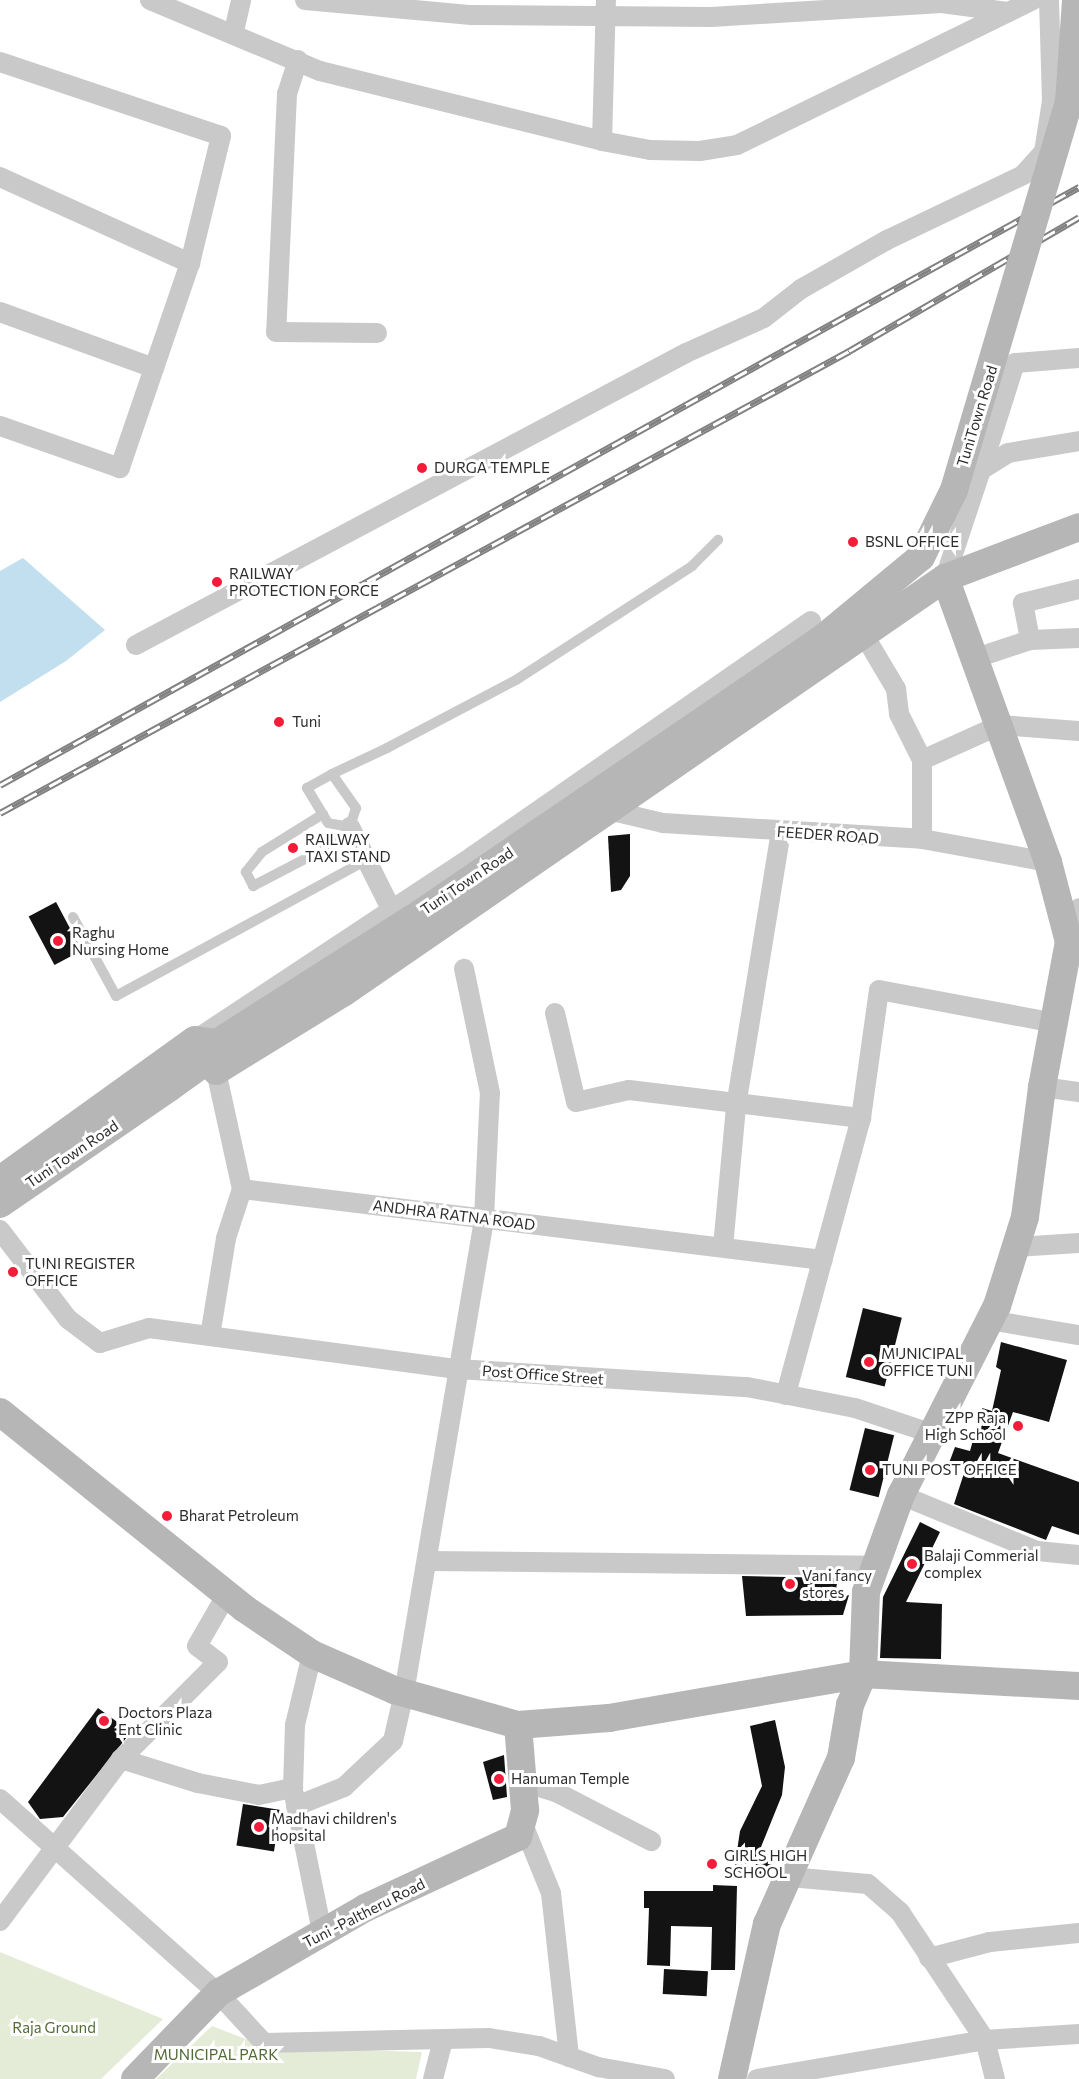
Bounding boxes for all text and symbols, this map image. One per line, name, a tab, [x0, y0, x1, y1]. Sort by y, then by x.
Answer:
street label: TuniTown Road	[953, 363, 1001, 469]
place label: DURGA TEMPLE	[434, 459, 550, 477]
marker: DURGA TEMPLE	[415, 461, 429, 475]
place label: BSNL OFFICE	[865, 533, 959, 551]
marker: BSNL OFFICE	[846, 535, 860, 549]
place label: RAILWAY PROTECTION FORCE	[229, 564, 379, 599]
marker: RAILWAY PROTECTION FORCE	[210, 575, 224, 589]
marker: Tuni	[270, 713, 288, 731]
place label: Tuni	[292, 713, 321, 731]
street label: FEEDER ROAD	[776, 822, 880, 848]
place label: RAILWAY TAXI STAND	[305, 830, 391, 865]
marker: RAILWAY TAXI STAND	[286, 841, 300, 855]
street label: Tuni Town Road	[417, 843, 517, 919]
place label: Raghu Nursing Home	[72, 923, 169, 958]
marker: Raghu Nursing Home	[49, 932, 67, 950]
street label: Tuni Town Road	[22, 1116, 122, 1192]
street label: ANDHRA RATNA ROAD	[372, 1196, 536, 1234]
place label: TUNI REGISTER OFFICE	[25, 1254, 135, 1289]
marker: TUNI REGISTER OFFICE	[6, 1265, 20, 1279]
place label: MUNICIPAL OFFICE TUNI	[881, 1344, 973, 1379]
marker: MUNICIPAL OFFICE TUNI	[862, 1355, 876, 1369]
street label: Post Office Street	[482, 1362, 604, 1388]
place label: ZPP Raja High School	[925, 1408, 1006, 1443]
marker: ZPP Raja High School	[1011, 1419, 1025, 1433]
place label: TUNI POST OFFICE	[882, 1461, 1017, 1479]
marker: TUNI POST OFFICE	[863, 1463, 877, 1477]
place label: Bharat Petroleum	[179, 1507, 299, 1525]
marker: Bharat Petroleum	[160, 1509, 174, 1523]
place label: Balaji Commerial complex	[924, 1546, 1039, 1581]
marker: Balaji Commerial complex	[905, 1557, 919, 1571]
place label: Vani fancy stores	[802, 1566, 872, 1601]
marker: Vani fancy stores	[783, 1577, 797, 1591]
place label: Doctors Plaza Ent Clinic	[118, 1703, 212, 1738]
marker: Doctors Plaza Ent Clinic	[95, 1712, 113, 1730]
place label: Hanuman Temple	[511, 1770, 630, 1788]
marker: Hanuman Temple	[492, 1772, 506, 1786]
place label: Madhavi children's hopsital	[271, 1809, 397, 1844]
marker: Madhavi children's hopsital	[252, 1820, 266, 1834]
place label: GIRLS HIGH SCHOOL	[724, 1846, 807, 1881]
marker: GIRLS HIGH SCHOOL	[705, 1857, 719, 1871]
street label: Tuni -Paltheru Road	[300, 1874, 428, 1952]
park label: Raja Ground	[12, 2019, 96, 2037]
park label: MUNICIPAL PARK	[154, 2046, 278, 2064]

